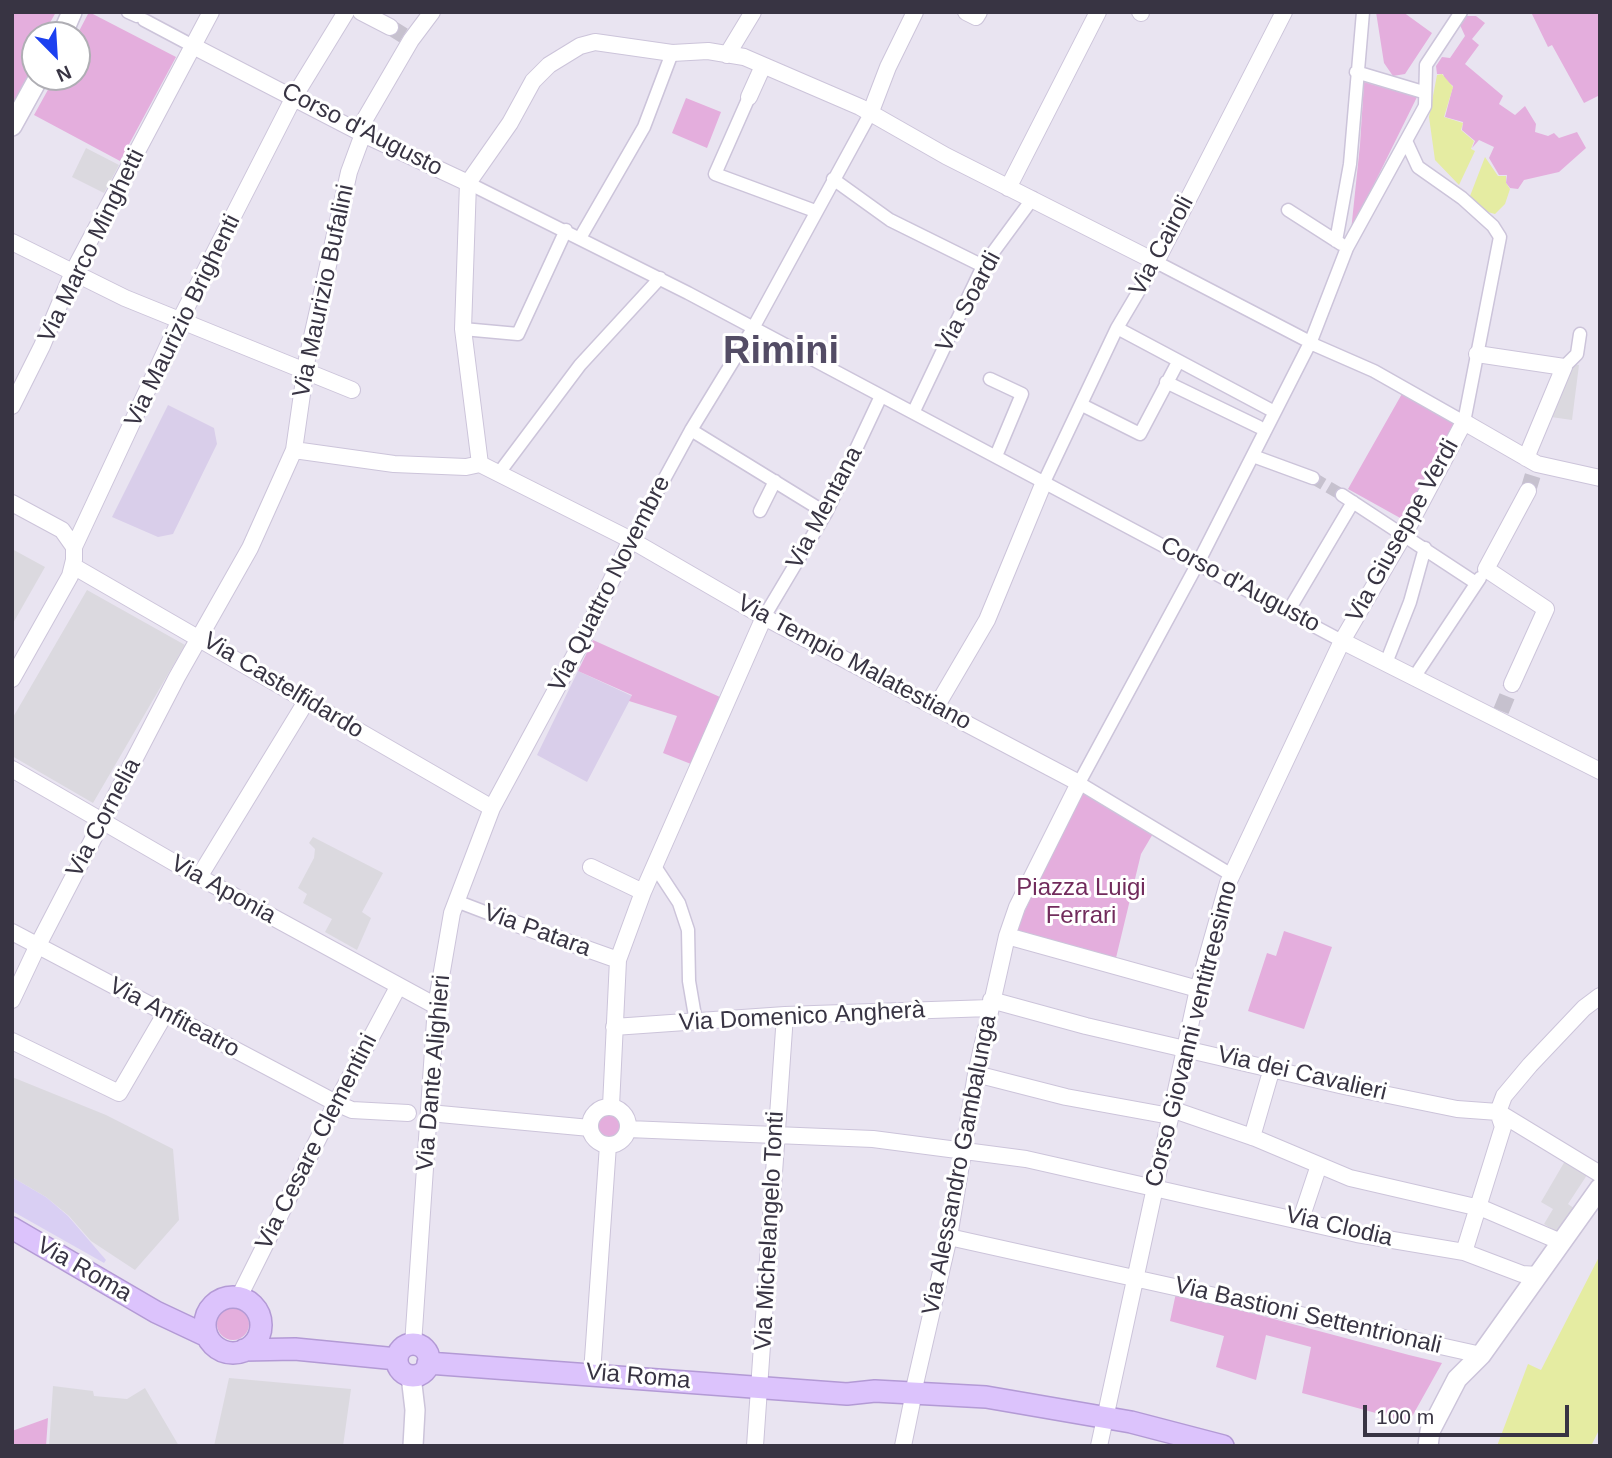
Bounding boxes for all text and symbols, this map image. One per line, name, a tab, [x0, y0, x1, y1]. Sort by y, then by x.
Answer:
north arrow	[21, 21, 91, 91]
text: N	[53, 61, 74, 86]
street label: Corso d'Augusto	[277, 77, 447, 183]
street label: Via Marco Minghetti	[33, 145, 151, 347]
street label: Via Maurizio Bufalini	[287, 182, 361, 400]
street label: Via Cairoli	[1124, 191, 1200, 301]
street label: Via Maurizio Brighenti	[119, 210, 247, 432]
street label: Via Soardi	[930, 247, 1008, 357]
district label: Rimini	[723, 330, 839, 376]
street label: Via Giuseppe Verdi	[1341, 434, 1465, 628]
street label: Via Mentana	[781, 442, 869, 574]
street label: Via Quattro Novembre	[543, 471, 677, 697]
street label: Corso d'Augusto	[1155, 531, 1325, 639]
street label: Via Tempio Malatestiano	[732, 589, 976, 737]
street label: Via Castelfidardo	[197, 627, 369, 745]
street label: Via Cornelia	[61, 754, 147, 882]
street label: Via Aponia	[165, 849, 281, 931]
park label: Piazza Luigi Ferrari	[1016, 874, 1146, 930]
street label: Corso Giovanni ventitreesimo	[1140, 878, 1244, 1190]
street label: Via Patara	[480, 898, 594, 964]
street label: Via Anfiteatro	[104, 972, 244, 1064]
street label: Via Dante Alighieri	[411, 974, 457, 1172]
street label: Via Domenico Angherà	[678, 996, 926, 1038]
street label: Via Alessandro Gambalunga	[917, 1013, 1003, 1317]
street label: Via Cesare Clementini	[250, 1029, 384, 1255]
street label: Via dei Cavalieri	[1214, 1041, 1390, 1107]
street label: Via Michelangelo Tonti	[749, 1111, 791, 1351]
street label: Via Clodia	[1283, 1201, 1395, 1253]
street label: Via Roma	[31, 1231, 137, 1309]
street label: Via Bastioni Settentrionali	[1172, 1271, 1444, 1361]
street label: Via Roma	[584, 1358, 692, 1396]
scale bar	[1367, 1392, 1574, 1436]
text: 100 m	[1376, 1405, 1434, 1428]

